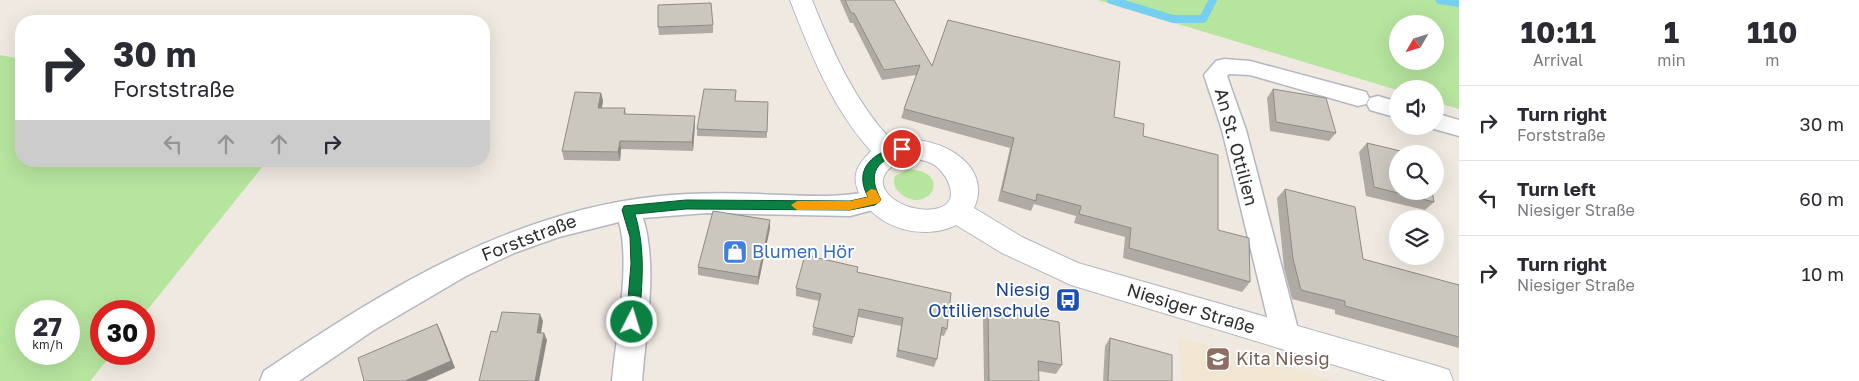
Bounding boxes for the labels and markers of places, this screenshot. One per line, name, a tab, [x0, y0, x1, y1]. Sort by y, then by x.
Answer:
pin	[881, 128, 923, 170]
shop icon: Blumen Hör	[722, 239, 748, 265]
place label: Blumen Hör	[752, 240, 854, 262]
place label: Niesig Ottilienschule	[928, 278, 1050, 321]
bus stop icon: Niesig Ottilienschule	[1055, 287, 1081, 313]
school or university icon: Kita Niesig	[1205, 346, 1231, 372]
place label: Kita Niesig	[1236, 347, 1330, 369]

